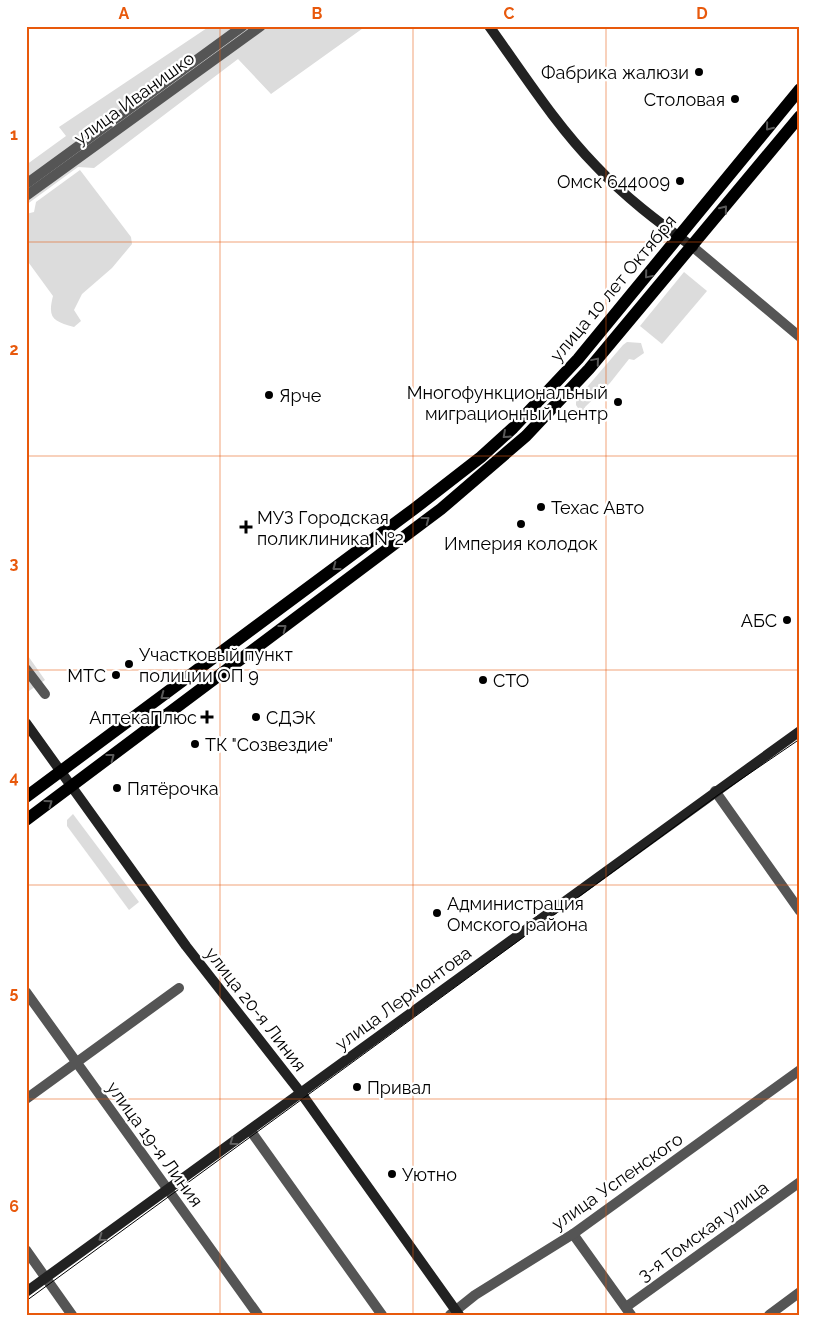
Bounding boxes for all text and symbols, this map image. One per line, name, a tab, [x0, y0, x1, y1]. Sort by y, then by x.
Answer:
text: A	[119, 4, 130, 23]
text: B	[312, 4, 323, 23]
text: C	[504, 4, 515, 23]
text: D	[696, 4, 708, 23]
street label: улица Иванишко	[70, 47, 199, 149]
place label: Фабрика жалюзи	[541, 62, 689, 83]
marker: Фабрика жалюзи	[693, 66, 705, 78]
place label: Столовая	[644, 89, 725, 110]
marker: Столовая	[729, 93, 741, 105]
one-way arrow	[767, 121, 775, 130]
text: 1	[10, 125, 18, 144]
place label: Омск 644009	[557, 171, 670, 192]
marker: Омск 644009	[674, 175, 686, 187]
one-way arrow	[718, 206, 726, 215]
street label: улица 10 лет Октября	[546, 210, 680, 366]
one-way arrow	[645, 269, 654, 278]
text: 2	[9, 340, 19, 359]
one-way arrow	[590, 358, 599, 367]
place label: Многофункциональный миграционный центр	[407, 382, 608, 424]
place label: Ярче	[279, 385, 322, 406]
marker: Ярче	[263, 389, 275, 401]
marker: Многофункциональный миграционный центр	[612, 396, 624, 408]
one-way arrow	[502, 429, 511, 438]
place label: Техас Авто	[551, 497, 645, 518]
marker: Техас Авто	[535, 501, 547, 513]
place label: МУЗ Городская поликлиника №2	[257, 507, 404, 549]
one-way arrow	[420, 517, 429, 525]
marker: Империя колодок	[515, 518, 527, 530]
marker: МУЗ Городская поликлиника №2	[239, 520, 253, 534]
place label: Империя колодок	[444, 533, 598, 554]
text: 3	[10, 554, 19, 573]
one-way arrow	[332, 561, 342, 570]
place label: АБС	[741, 610, 777, 631]
marker: АБС	[781, 614, 793, 626]
one-way arrow	[277, 625, 287, 634]
place label: Участковый пункт полиции ОП 9	[139, 644, 293, 686]
marker: Участковый пункт полиции ОП 9	[123, 658, 135, 670]
place label: МТС	[67, 665, 106, 686]
marker: МТС	[110, 669, 122, 681]
place label: СТО	[493, 670, 529, 691]
marker: СТО	[477, 674, 489, 686]
one-way arrow	[161, 690, 170, 698]
place label: АптекаПлюс	[89, 707, 197, 728]
place label: СДЭК	[266, 707, 316, 728]
marker: АптекаПлюс	[201, 711, 213, 723]
marker: СДЭК	[250, 711, 262, 723]
place label: ТК "Созвездие"	[205, 734, 333, 755]
marker: ТК "Созвездие"	[189, 738, 201, 750]
one-way arrow	[105, 755, 114, 763]
text: 4	[9, 768, 19, 787]
place label: Пятёрочка	[127, 778, 219, 799]
marker: Пятёрочка	[111, 782, 123, 794]
one-way arrow	[43, 800, 53, 809]
place label: Администрация Омского района	[447, 893, 588, 935]
marker: Администрация Омского района	[431, 907, 443, 919]
street label: улица Лермонтова	[331, 942, 475, 1054]
street label: улица 20-я Линия	[201, 943, 311, 1075]
text: 5	[10, 983, 19, 1002]
street label: улица 19-я Линия	[103, 1077, 207, 1211]
place label: Привал	[367, 1077, 431, 1098]
marker: Привал	[351, 1081, 363, 1093]
street label: улица Успенского	[547, 1128, 687, 1234]
one-way arrow	[229, 1136, 239, 1145]
place label: Уютно	[402, 1164, 457, 1185]
marker: Уютно	[386, 1168, 398, 1180]
street label: 3-я Томская улица	[634, 1177, 772, 1285]
text: 6	[9, 1197, 19, 1216]
one-way arrow	[98, 1232, 108, 1241]

